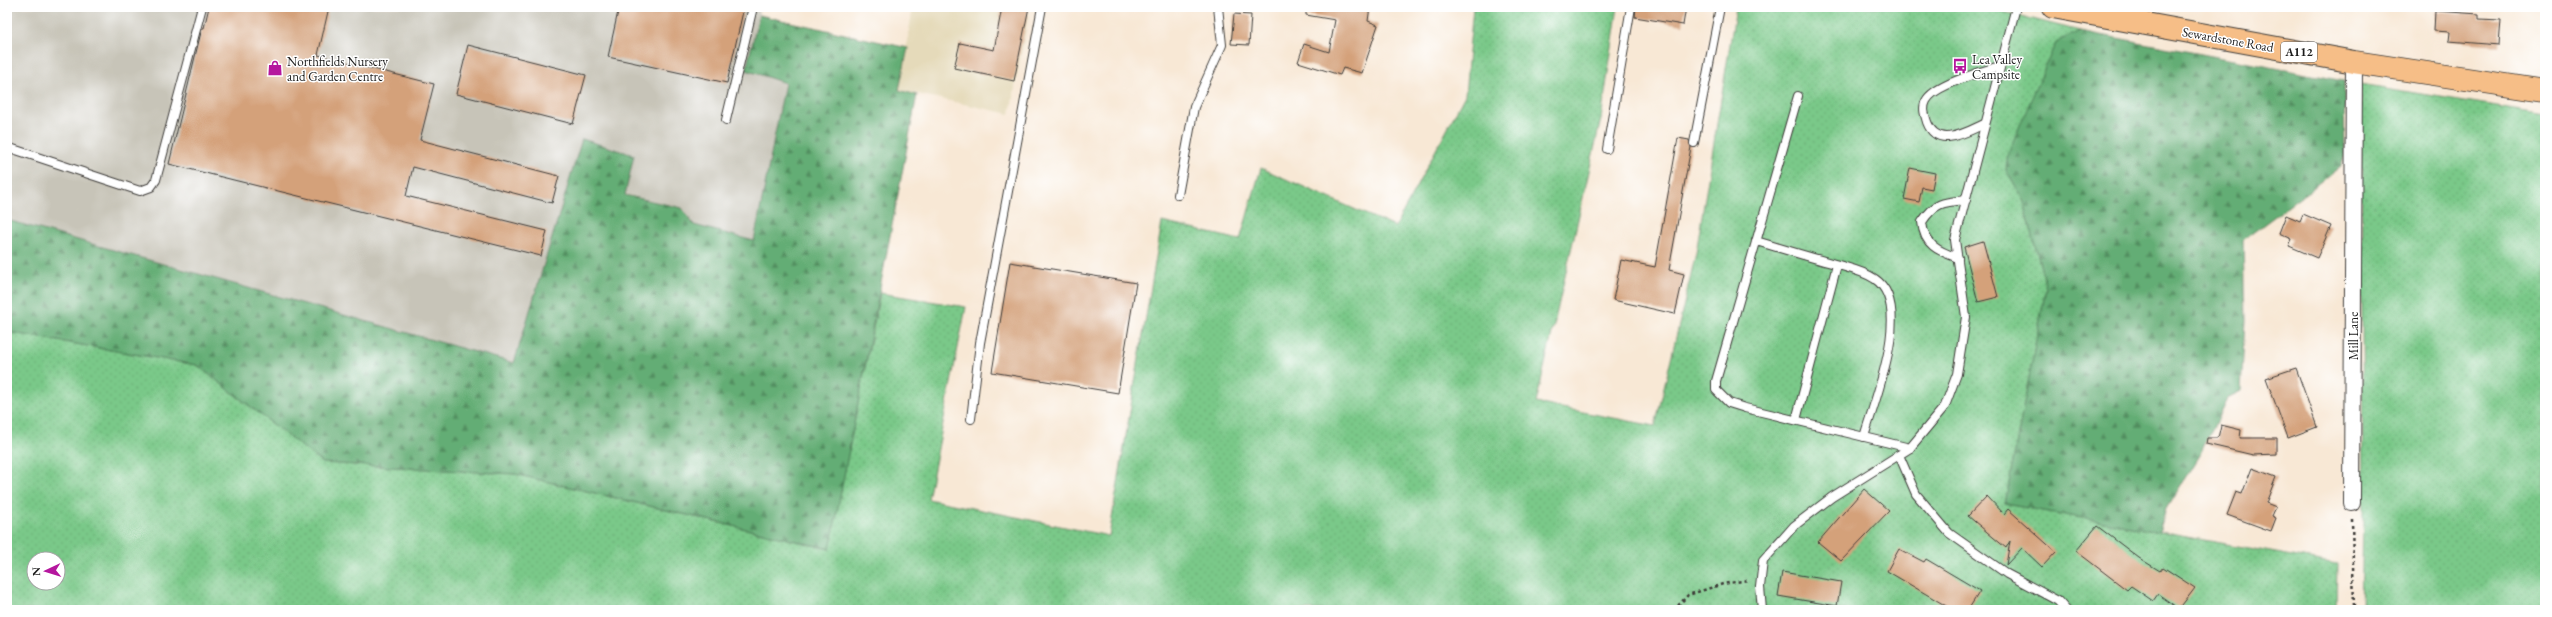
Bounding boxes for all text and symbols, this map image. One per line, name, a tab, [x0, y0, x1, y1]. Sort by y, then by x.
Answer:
street label: Sewardstone Road	[2181, 23, 2275, 56]
road number: A112	[2281, 42, 2317, 62]
place label: Lea Valley Campsite	[1972, 51, 2022, 83]
place label: Northfields Nursery and Garden Centre	[287, 53, 388, 85]
bus stop icon: Lea Valley Campsite	[1951, 57, 1969, 75]
shop icon: Northfields Nursery and Garden Centre	[266, 59, 284, 77]
street label: Mill Lane	[2345, 312, 2362, 360]
north arrow	[26, 551, 66, 591]
text: N	[29, 567, 43, 577]

